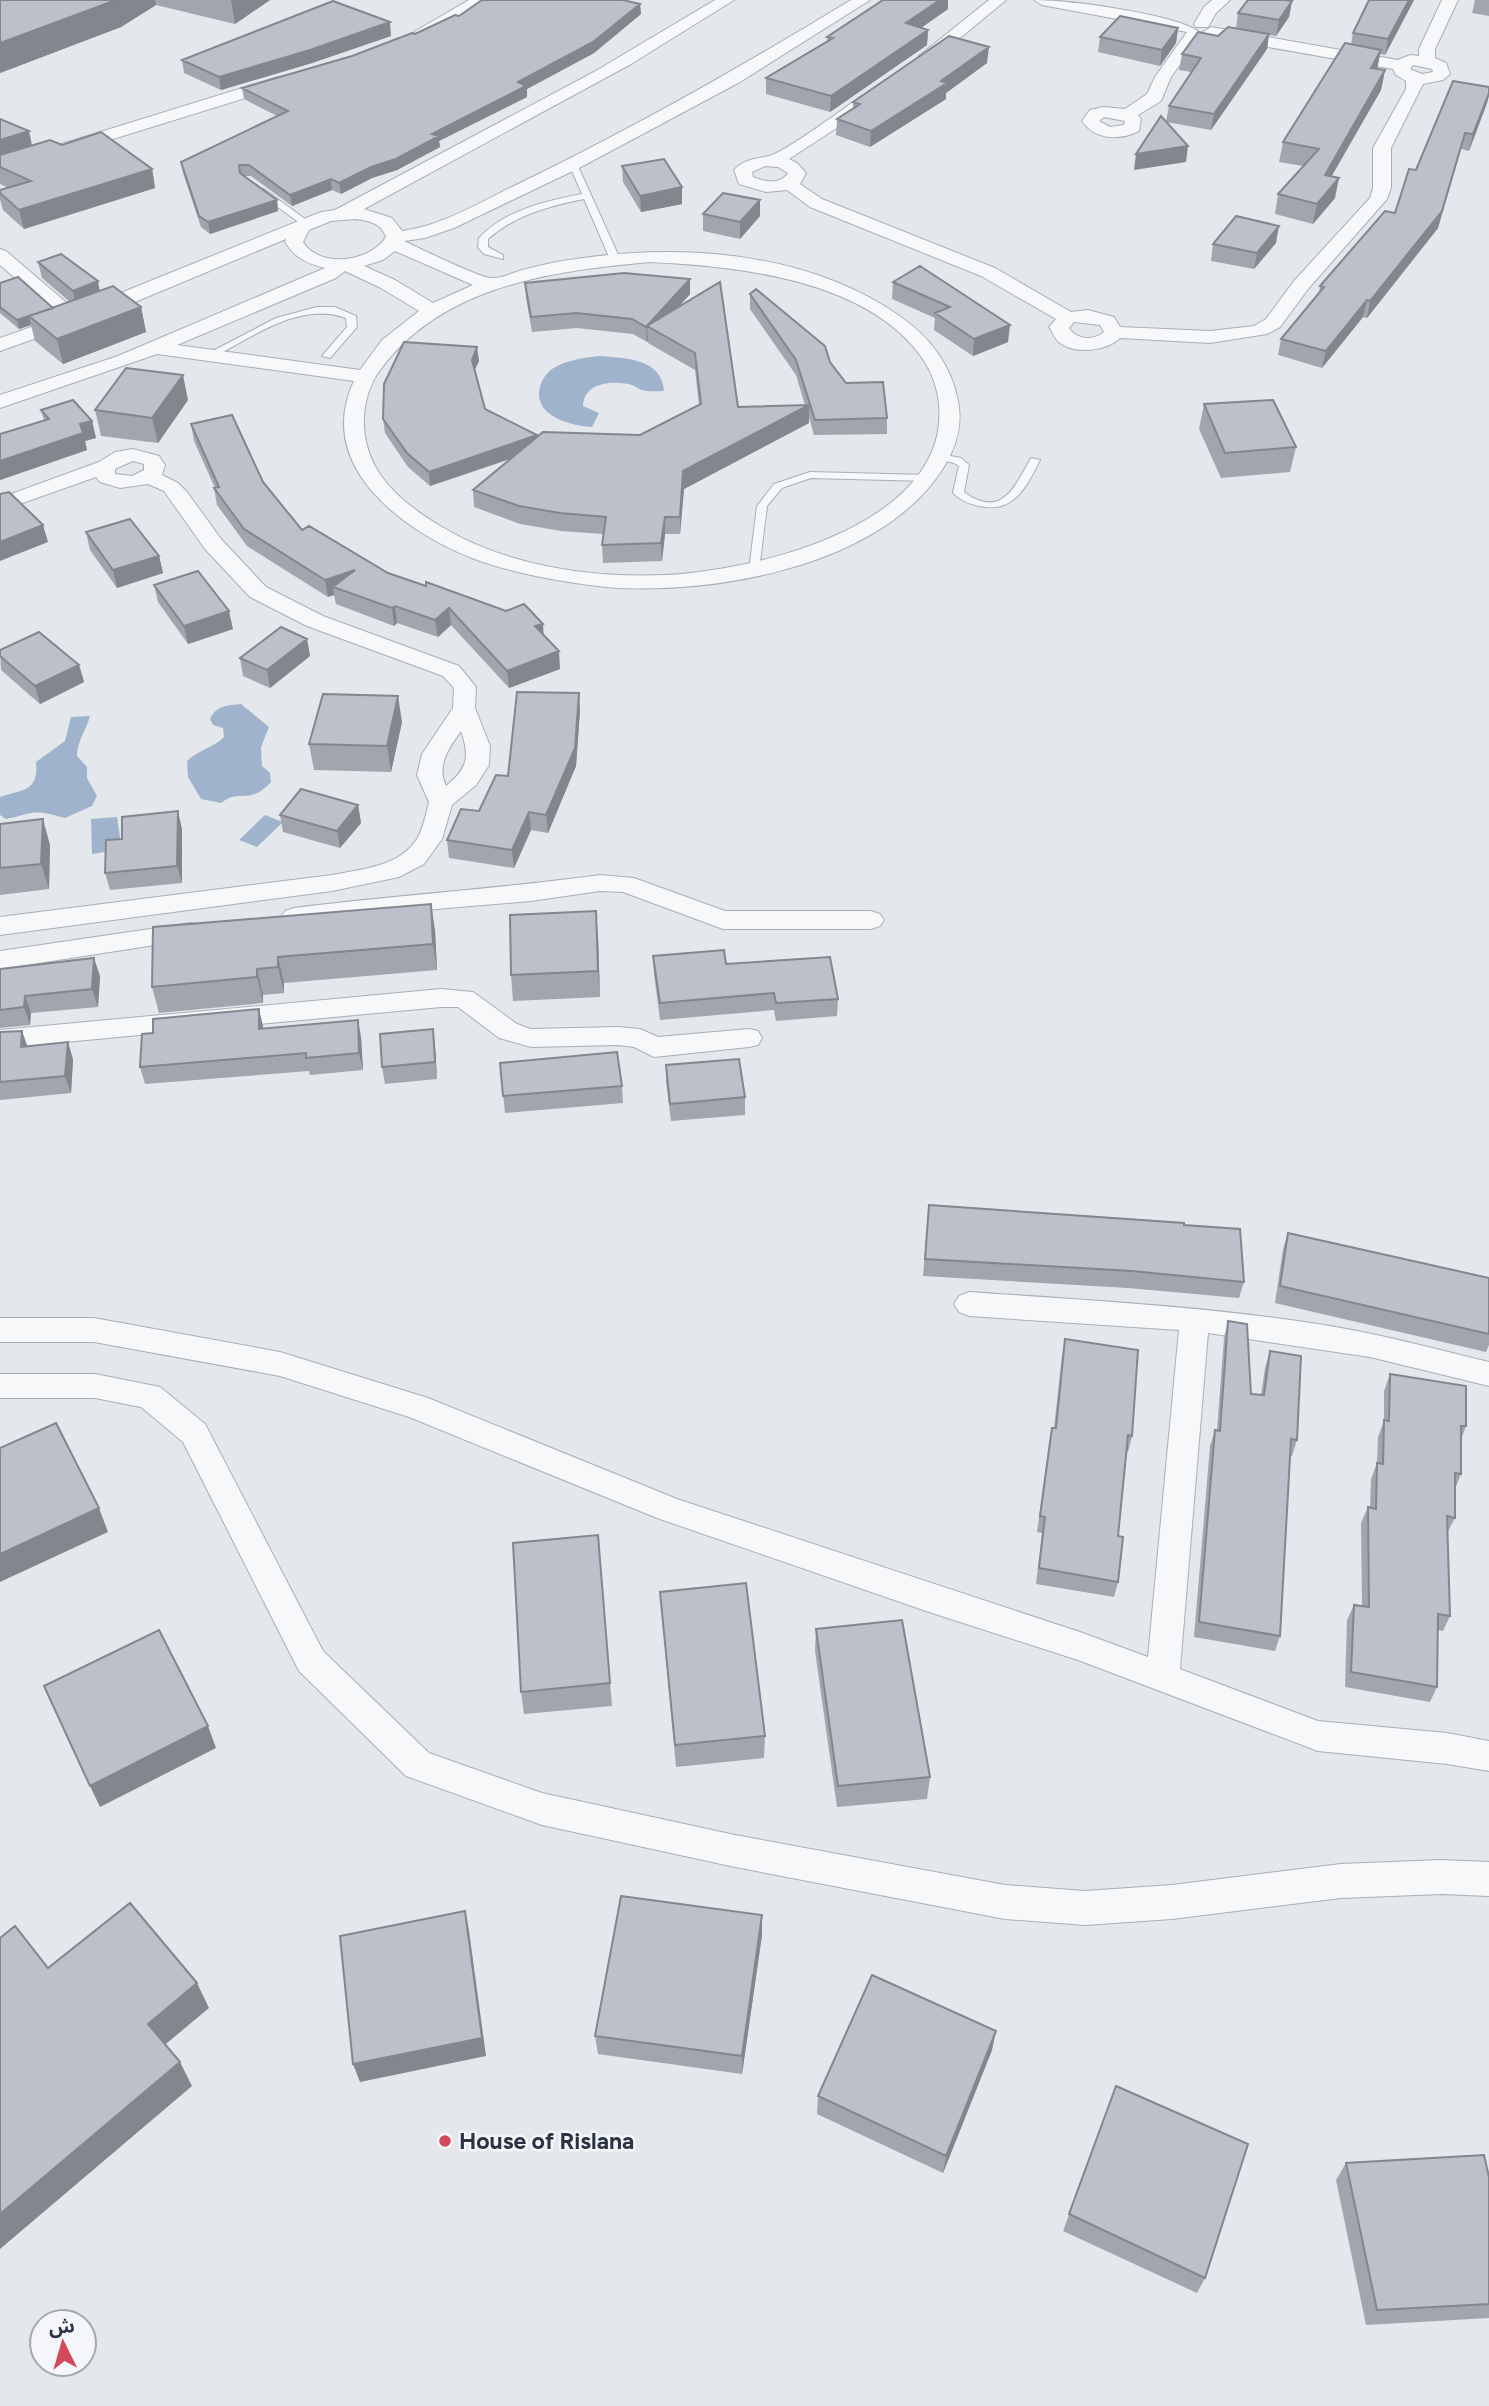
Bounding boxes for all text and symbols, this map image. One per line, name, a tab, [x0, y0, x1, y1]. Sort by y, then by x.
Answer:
place label: House of Rislana	[459, 2127, 634, 2155]
marker: House of Rislana	[437, 2133, 453, 2149]
north arrow	[28, 2308, 98, 2378]
text: ش	[48, 2314, 76, 2339]

